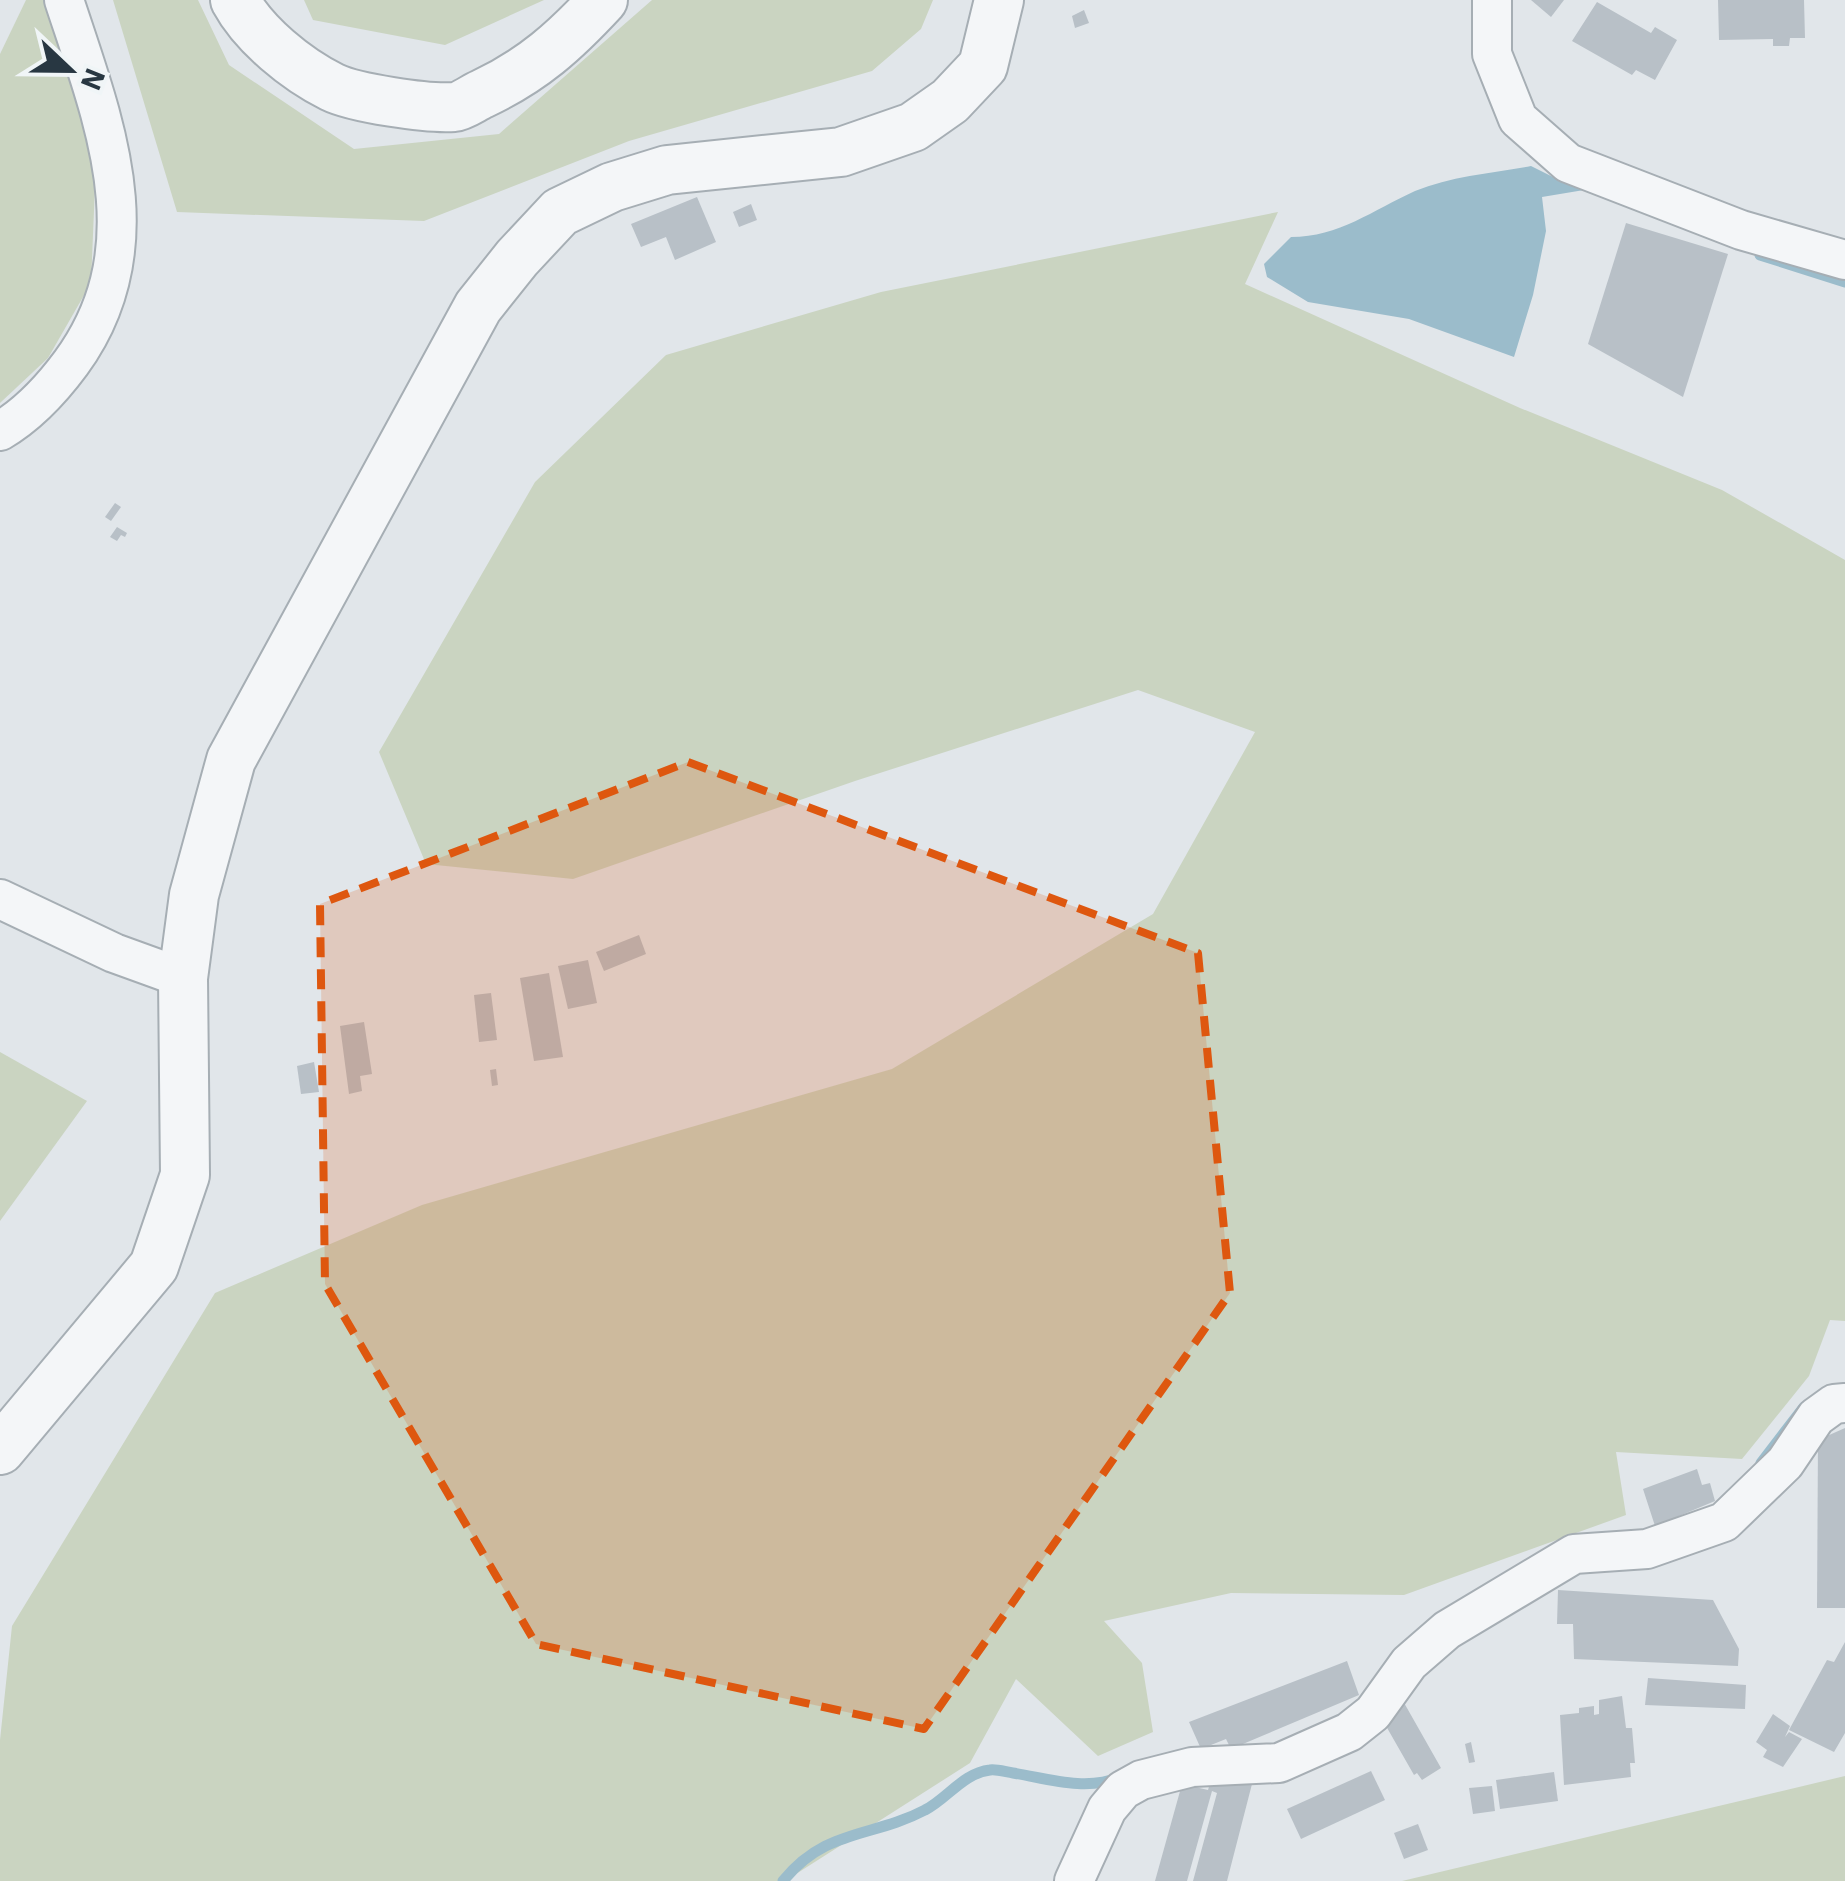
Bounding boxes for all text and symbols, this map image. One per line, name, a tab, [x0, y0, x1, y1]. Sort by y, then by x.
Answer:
north arrow	[20, 20, 120, 120]
text: N	[73, 63, 115, 96]

